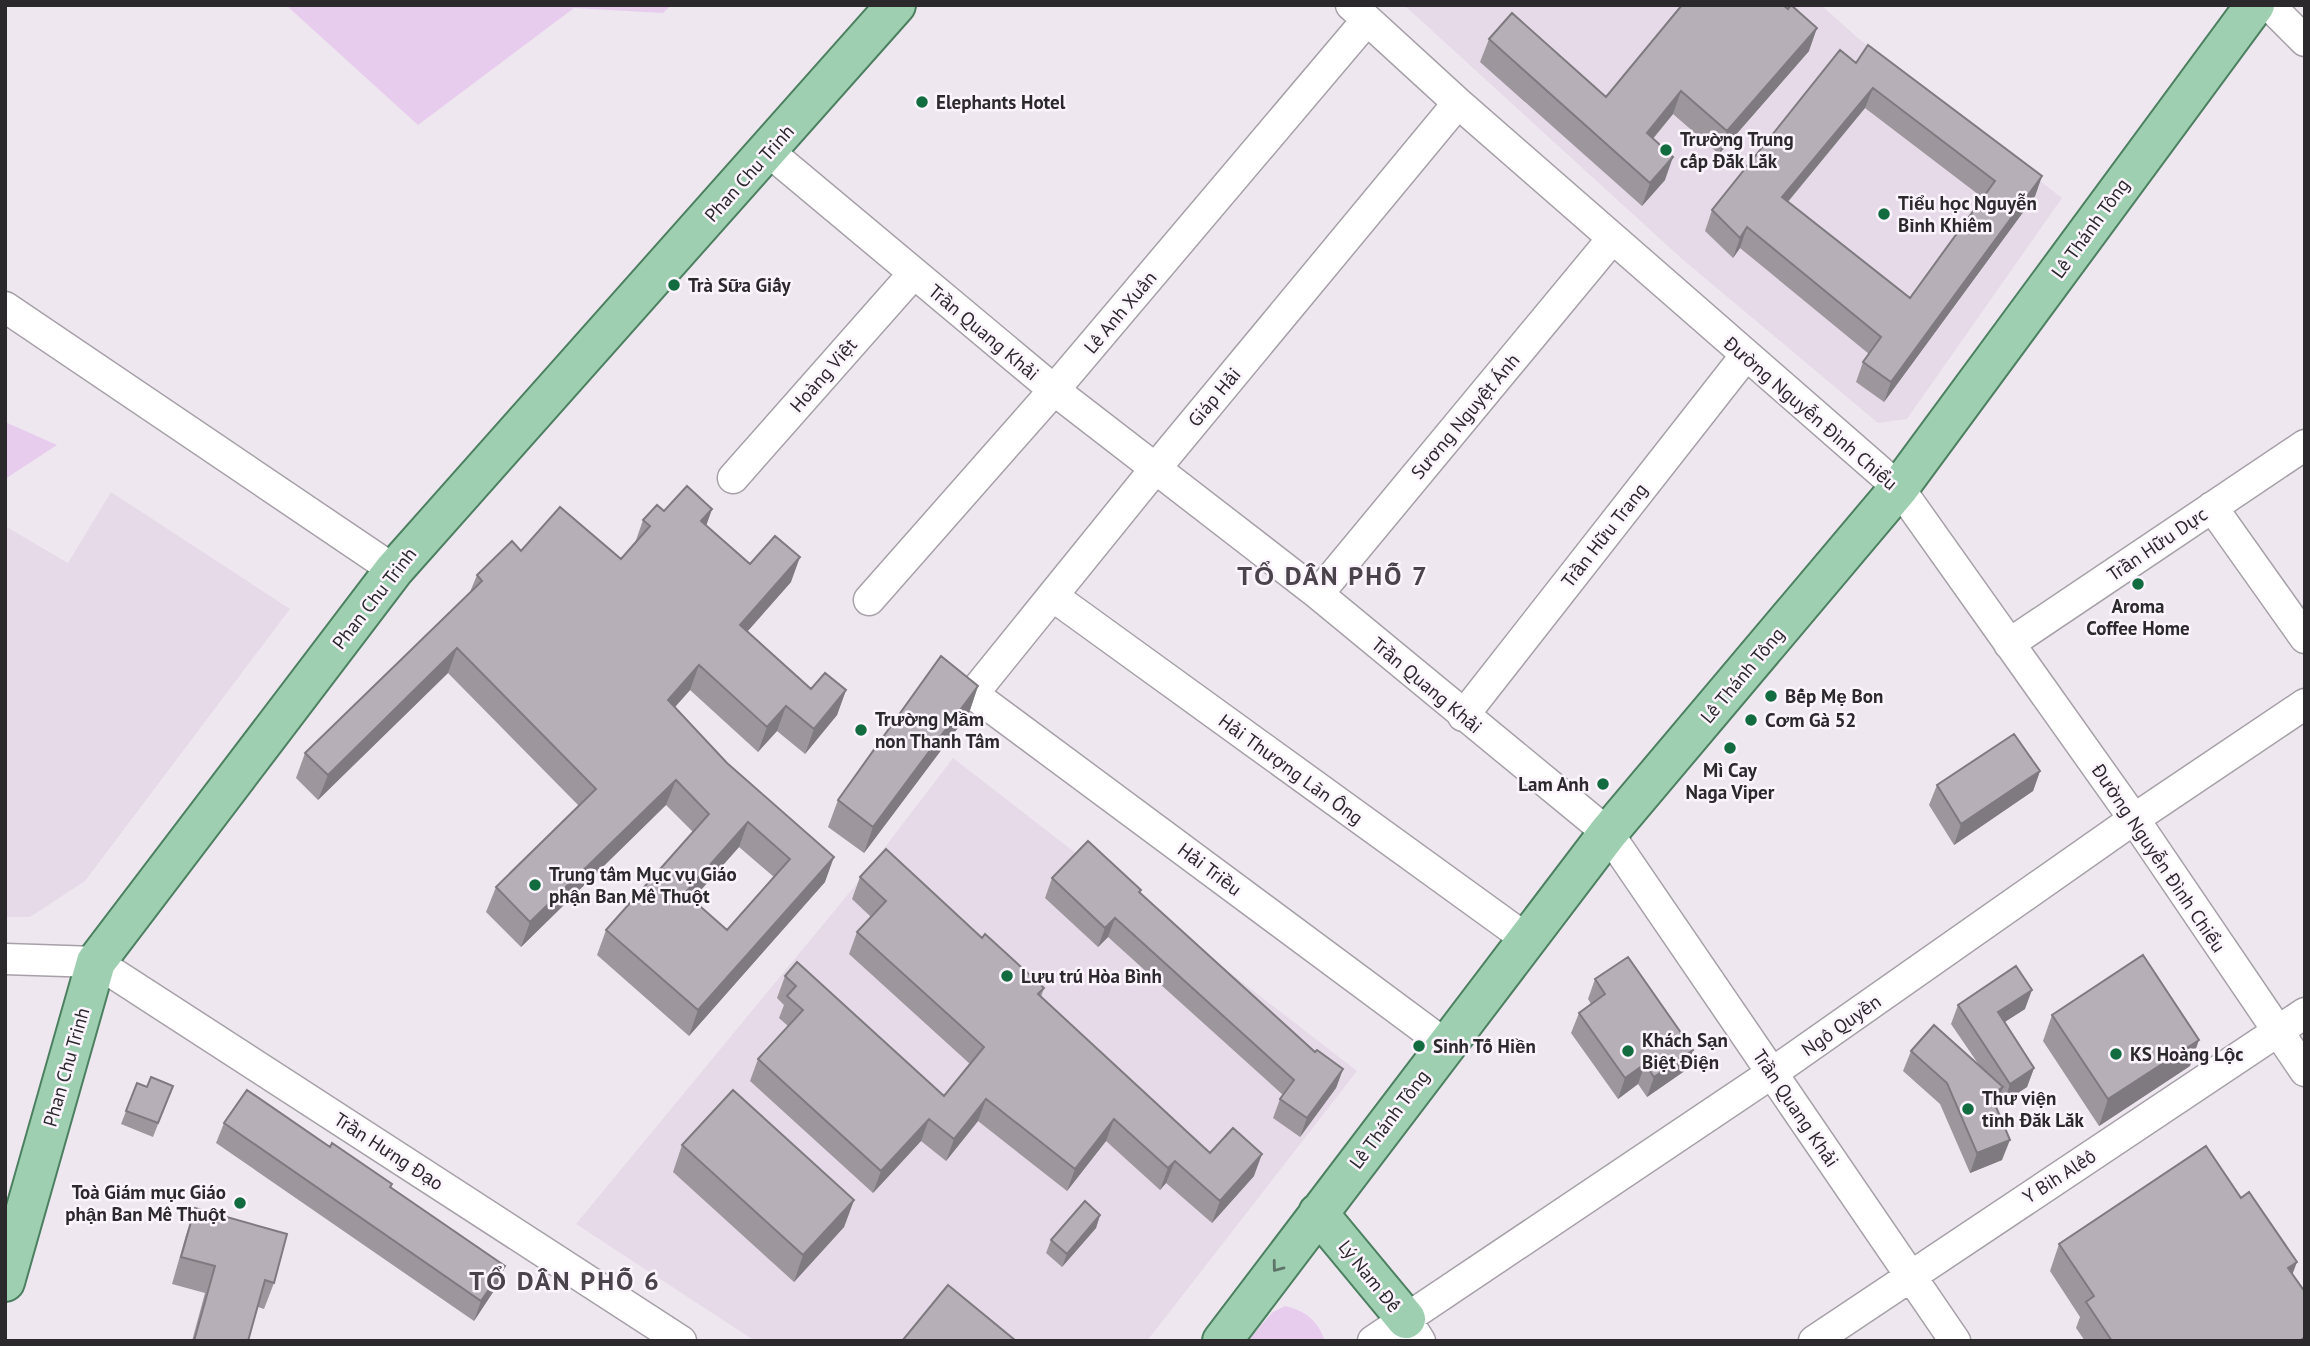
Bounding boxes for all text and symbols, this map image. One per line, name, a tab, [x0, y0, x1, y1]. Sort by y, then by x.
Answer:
place label: Elephants Hotel	[936, 90, 1066, 114]
marker: Elephants Hotel	[914, 94, 930, 110]
street label: Phan Chu Trinh	[699, 119, 799, 227]
place label: Trường Trung cấp Đắk Lắk	[1680, 127, 1794, 173]
marker: Trường Trung cấp Đắk Lắk	[1658, 142, 1674, 158]
street label: Lê Thánh Tông	[2046, 173, 2134, 283]
place label: Tiểu học Nguyễn Bỉnh Khiêm	[1898, 191, 2037, 237]
marker: Tiểu học Nguyễn Bỉnh Khiêm	[1876, 206, 1892, 222]
street label: Lê Anh Xuân	[1079, 266, 1161, 358]
place label: Trà Sữa Giấy	[688, 273, 792, 297]
marker: Trà Sữa Giấy	[666, 277, 682, 293]
street label: Trần Quang Khải	[924, 279, 1044, 385]
street label: Đường Nguyễn Đình Chiểu	[1719, 330, 1903, 495]
street label: Hoàng Việt	[784, 333, 862, 417]
street label: Sương Nguyệt Ánh	[1406, 348, 1524, 484]
street label: Giáp Hải	[1182, 362, 1246, 432]
street label: Trần Hữu Trang	[1556, 478, 1652, 592]
street label: Trần Hữu Dực	[2102, 502, 2212, 586]
street label: Phan Chu Trinh	[327, 542, 421, 654]
district label: TỔ DÂN PHỐ 7	[1237, 559, 1429, 592]
marker: Aroma Coffee Home	[2130, 576, 2146, 592]
place label: Aroma Coffee Home	[2086, 594, 2190, 640]
street label: Lê Thánh Tông	[1695, 622, 1789, 728]
street label: Trần Quang Khải	[1367, 632, 1487, 738]
place label: Bếp Mẹ Bon	[1785, 684, 1883, 708]
marker: Bếp Mẹ Bon	[1763, 688, 1779, 704]
place label: Trường Mầm non Thanh Tâm	[875, 707, 1000, 753]
street label: Hải Thượng Lãn Ông	[1214, 708, 1368, 830]
place label: Cơm Gà 52	[1765, 708, 1856, 732]
marker: Cơm Gà 52	[1743, 712, 1759, 728]
marker: Trường Mầm non Thanh Tâm	[853, 722, 869, 738]
marker: Mì Cay Naga Viper	[1722, 740, 1738, 756]
place label: Mì Cay Naga Viper	[1686, 758, 1775, 804]
street label: Đường Nguyễn Đình Chiểu	[2086, 758, 2231, 957]
place label: Lam Anh	[1518, 772, 1589, 796]
marker: Lam Anh	[1595, 776, 1611, 792]
street label: Hải Triều	[1173, 837, 1247, 901]
place label: Trung tâm Mục vụ Giáo phận Ban Mê Thuột	[549, 862, 737, 908]
marker: Trung tâm Mục vụ Giáo phận Ban Mê Thuột	[527, 877, 543, 893]
place label: Lưu trú Hòa Bình	[1021, 964, 1162, 988]
marker: Lưu trú Hòa Bình	[999, 968, 1015, 984]
street label: Ngô Quyền	[1797, 989, 1885, 1061]
street label: Phan Chu Trinh	[38, 1005, 94, 1129]
place label: Khách Sạn Biệt Điện	[1642, 1028, 1728, 1074]
place label: Sinh Tố Hiền	[1433, 1034, 1536, 1058]
marker: Sinh Tố Hiền	[1411, 1038, 1427, 1054]
place label: KS Hoàng Lộc	[2130, 1042, 2244, 1066]
marker: Khách Sạn Biệt Điện	[1620, 1043, 1636, 1059]
street label: Trần Quang Khải	[1748, 1044, 1844, 1172]
marker: KS Hoàng Lộc	[2108, 1046, 2124, 1062]
street label: Lê Thánh Tông	[1344, 1065, 1434, 1173]
place label: Thư viện tỉnh Đăk Lăk	[1982, 1086, 2084, 1132]
marker: Thư viện tỉnh Đăk Lăk	[1960, 1101, 1976, 1117]
street label: Trần Hưng Đạo	[330, 1107, 448, 1195]
street label: Y Bih Alêô	[2018, 1143, 2100, 1209]
place label: Toà Giám mục Giáo phận Ban Mê Thuột	[65, 1180, 226, 1226]
marker: Toà Giám mục Giáo phận Ban Mê Thuột	[232, 1195, 248, 1211]
street label: Lý Nam Đế	[1334, 1235, 1406, 1317]
one-way arrow	[1273, 1259, 1286, 1272]
district label: TỔ DÂN PHỐ 6	[469, 1264, 661, 1297]

